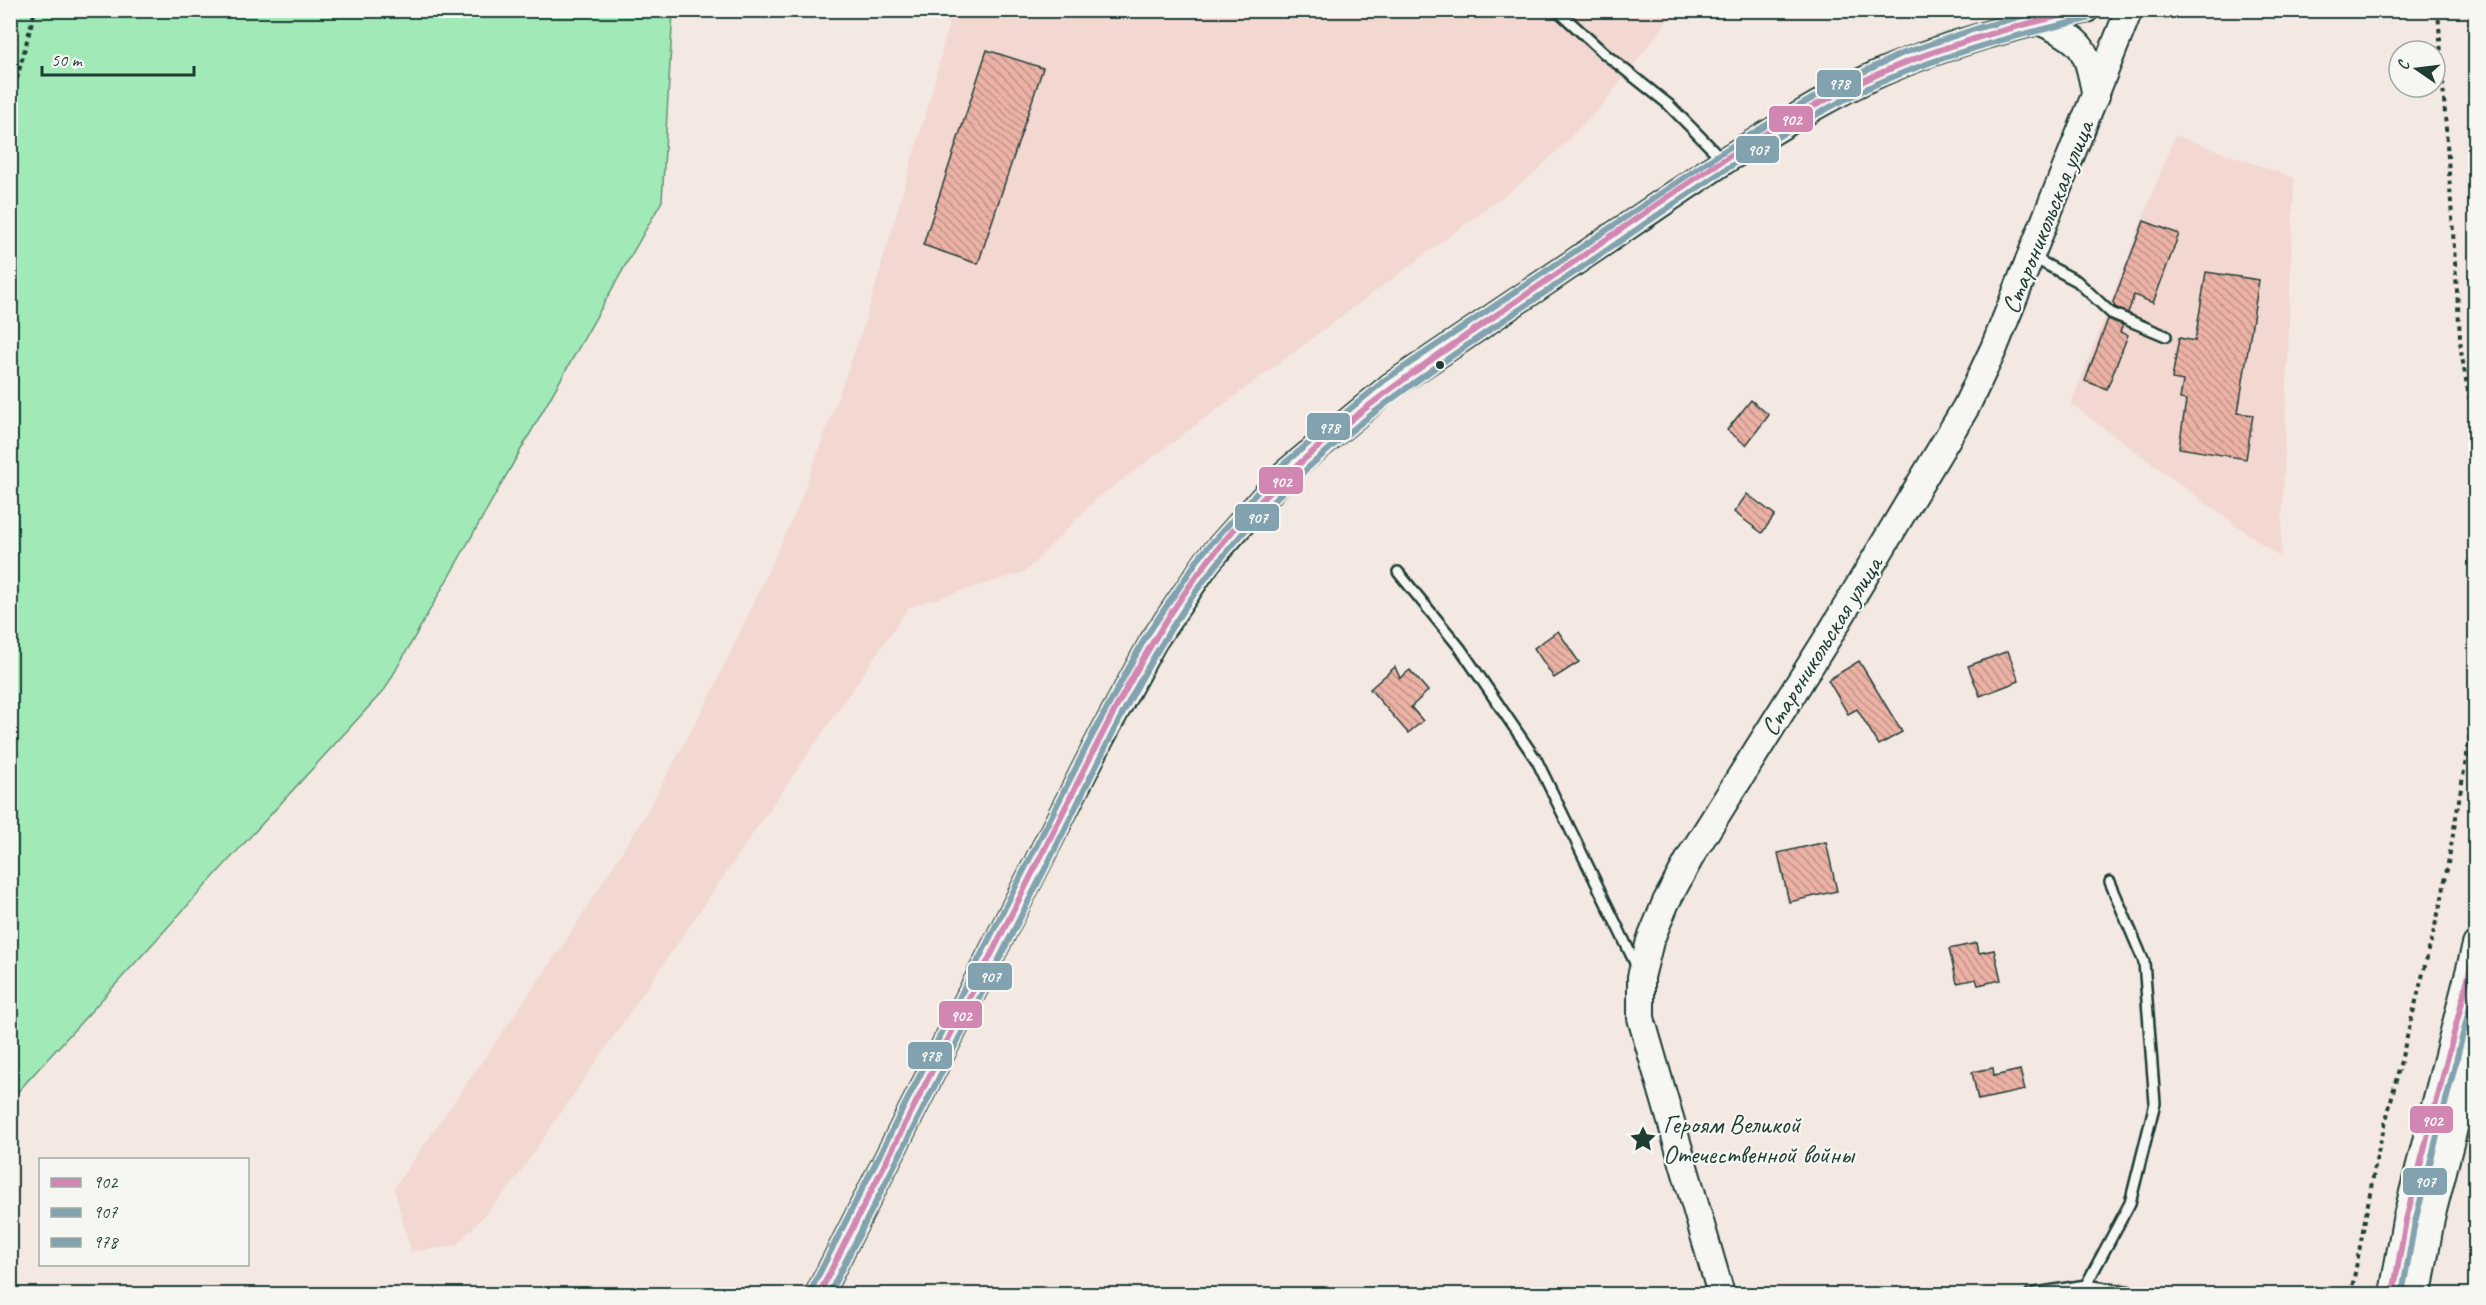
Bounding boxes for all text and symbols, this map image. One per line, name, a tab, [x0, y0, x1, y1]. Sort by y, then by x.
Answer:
scale bar	[42, 39, 194, 77]
north arrow	[2387, 39, 2447, 99]
text: 50 m	[51, 49, 84, 71]
text: С	[2393, 57, 2415, 72]
line badge: 978	[1816, 69, 1862, 98]
text: 978	[1828, 74, 1851, 94]
line badge: 902	[1768, 105, 1814, 133]
text: 902	[1780, 110, 1803, 130]
street label: Староникольская улица	[1994, 114, 2102, 319]
line badge: 907	[1735, 135, 1780, 164]
text: 907	[1747, 140, 1771, 160]
unlabelled marker	[1434, 359, 1446, 371]
line badge: 978	[1306, 412, 1351, 441]
text: 978	[1318, 418, 1341, 438]
line badge: 902	[1258, 466, 1304, 495]
text: 902	[1270, 472, 1293, 492]
line badge: 907	[1234, 503, 1280, 532]
text: 907	[1246, 508, 1270, 528]
street label: Староникольская улица	[1753, 549, 1891, 742]
line badge: 907	[967, 962, 1013, 991]
text: 907	[979, 967, 1003, 987]
line badge: 902	[938, 1000, 983, 1029]
text: 902	[950, 1006, 973, 1026]
line badge: 978	[907, 1041, 953, 1070]
text: 978	[919, 1046, 942, 1066]
line badge: 902	[2409, 1105, 2454, 1134]
place label: Героям Великой Отечественной войны	[1663, 1108, 1856, 1171]
text: 902	[2421, 1111, 2444, 1131]
place icon: Героям Великой Отечественной войны	[1628, 1124, 1658, 1154]
legend	[39, 1158, 249, 1266]
line badge: 907	[2402, 1167, 2448, 1196]
text: 902	[93, 1171, 119, 1193]
text: 907	[2414, 1172, 2438, 1192]
text: 907	[93, 1201, 118, 1223]
text: 978	[93, 1231, 119, 1253]

